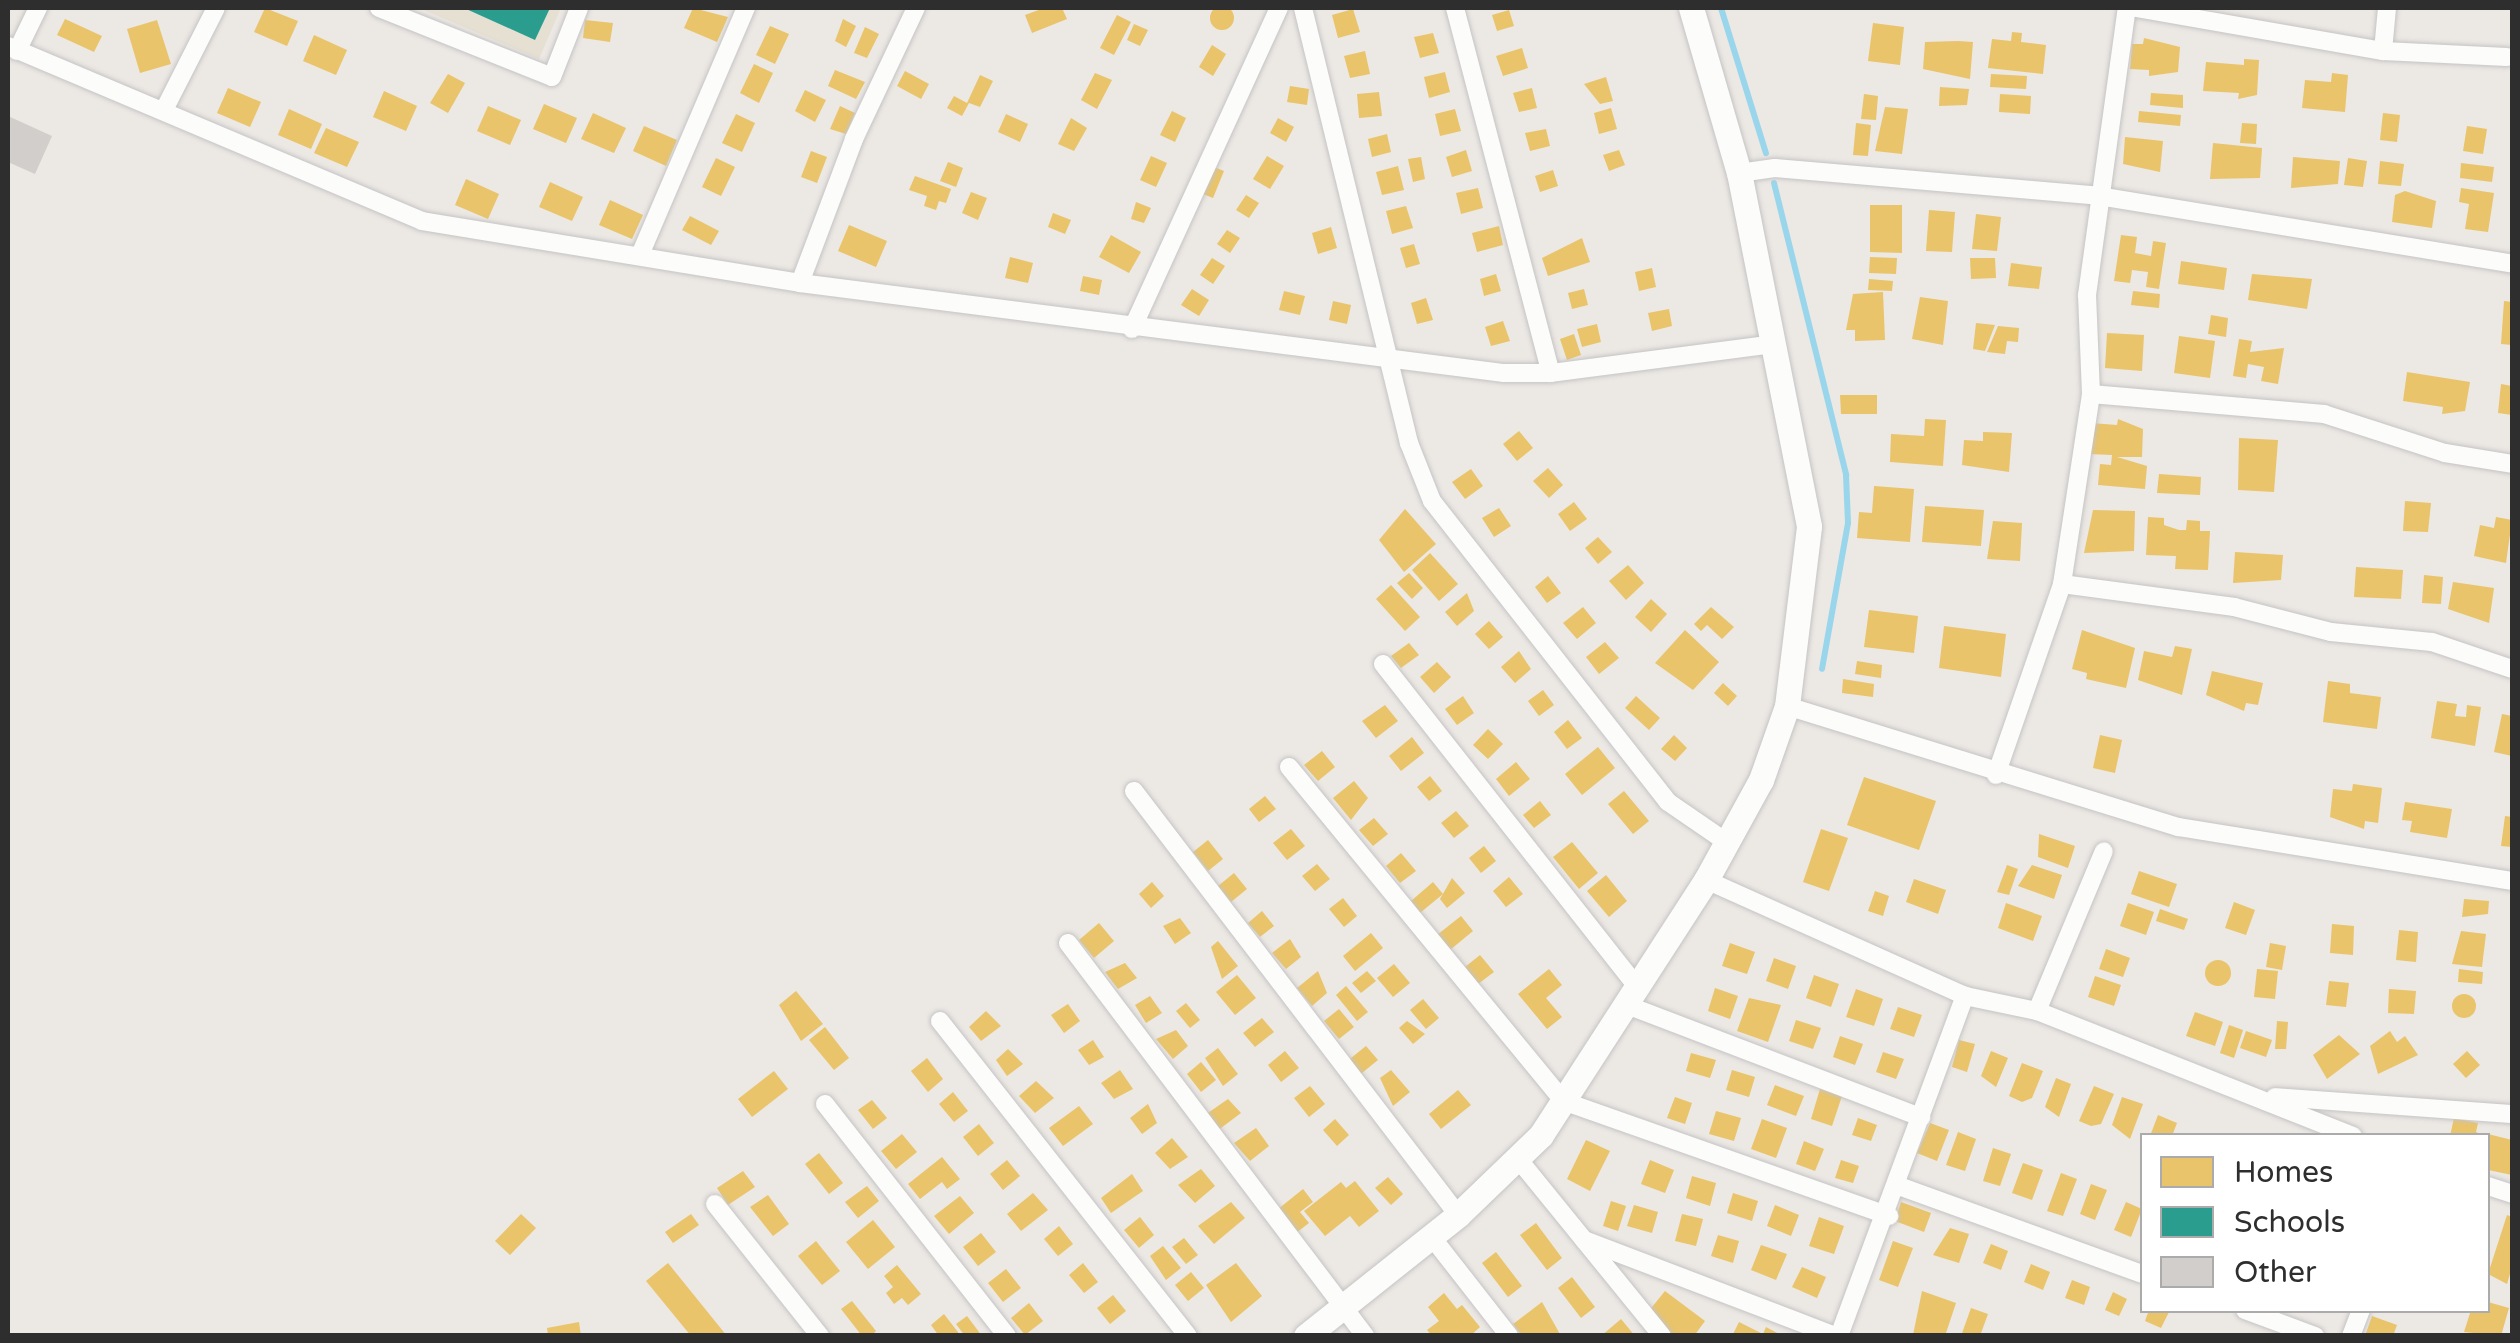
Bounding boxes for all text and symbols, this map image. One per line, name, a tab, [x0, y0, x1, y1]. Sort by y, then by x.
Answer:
legend	[2140, 1133, 2490, 1313]
text: Homes	[2234, 1154, 2333, 1191]
text: Schools	[2234, 1204, 2345, 1241]
text: Other	[2234, 1254, 2317, 1291]

